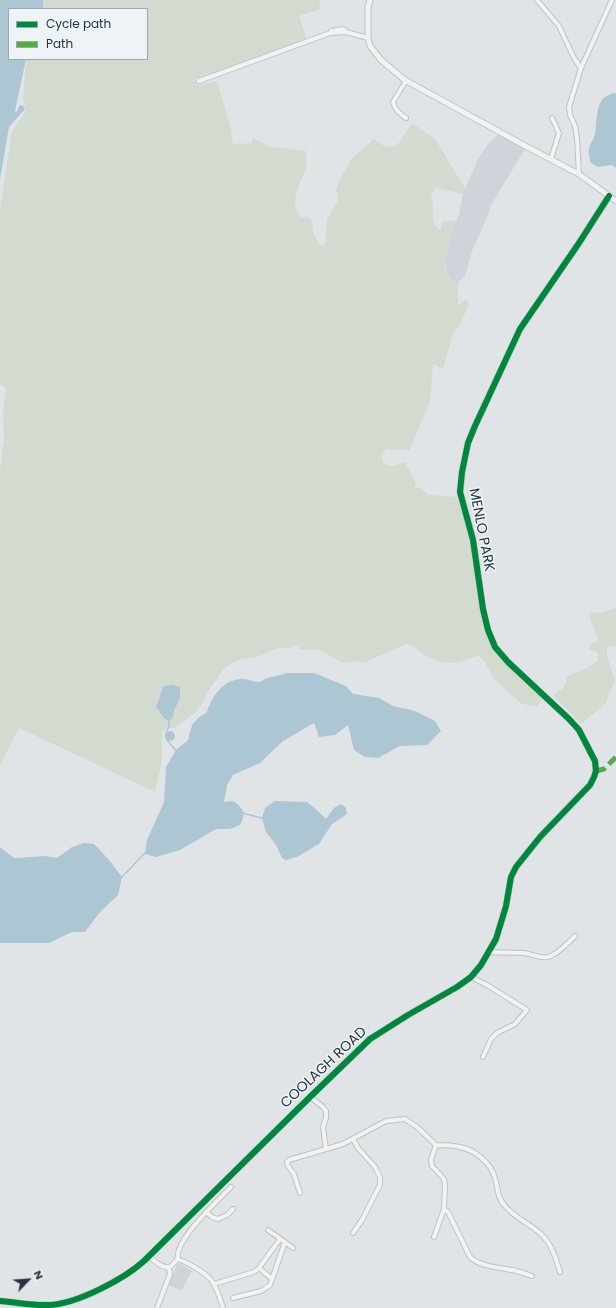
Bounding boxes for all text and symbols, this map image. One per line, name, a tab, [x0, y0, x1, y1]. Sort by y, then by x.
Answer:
legend	[8, 8, 148, 60]
text: Cycle path	[46, 15, 111, 32]
text: Path	[46, 35, 73, 52]
street label: MENLO PARK	[465, 487, 497, 573]
street label: COOLAGH ROAD	[278, 1024, 370, 1112]
north arrow	[8, 1260, 48, 1300]
text: N	[30, 1268, 48, 1282]

